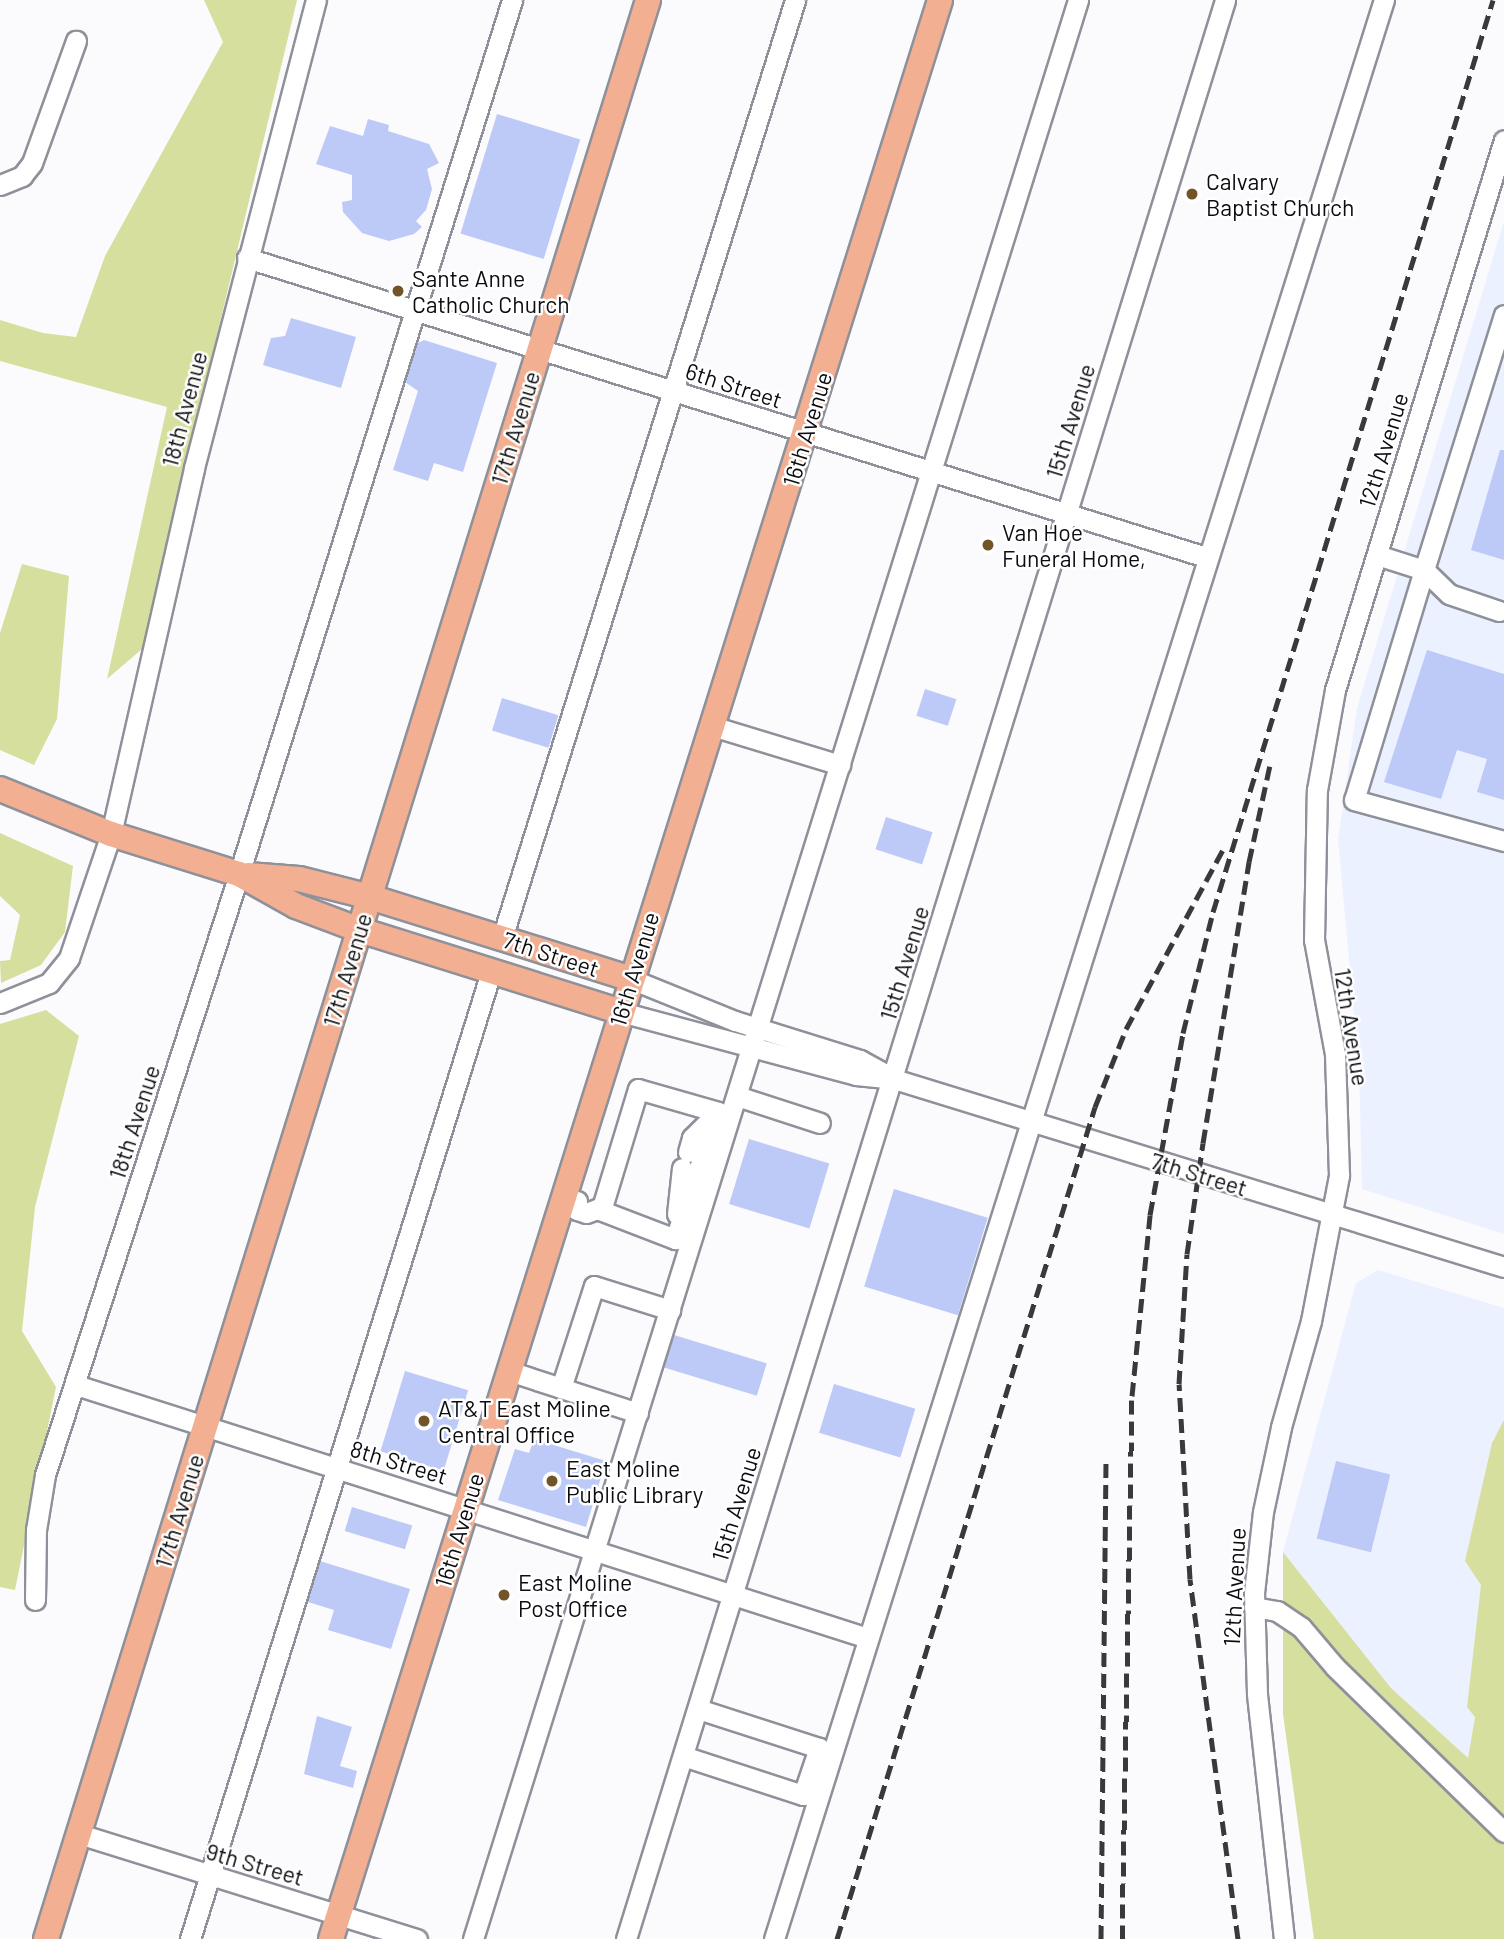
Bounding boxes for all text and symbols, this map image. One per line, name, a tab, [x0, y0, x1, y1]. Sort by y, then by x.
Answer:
place label: Calvary Baptist Church	[1206, 167, 1354, 221]
marker: Calvary Baptist Church	[1184, 186, 1200, 202]
place label: Sante Anne Catholic Church	[412, 264, 570, 318]
marker: Sante Anne Catholic Church	[390, 283, 406, 299]
street label: 18th Avenue	[155, 348, 213, 470]
street label: 6th Street	[682, 356, 786, 414]
street label: 15th Avenue	[1040, 360, 1100, 482]
street label: 17th Avenue	[485, 368, 545, 488]
street label: 16th Avenue	[777, 368, 837, 490]
street label: 12th Avenue	[1352, 389, 1414, 511]
place label: Van Hoe Funeral Home,	[1002, 518, 1146, 572]
marker: Van Hoe Funeral Home,	[980, 537, 996, 553]
street label: 15th Avenue	[874, 902, 934, 1024]
street label: 16th Avenue	[604, 908, 664, 1030]
street label: 17th Avenue	[317, 910, 377, 1030]
street label: 7th Street	[500, 926, 602, 982]
street label: 12th Avenue	[1329, 966, 1375, 1088]
street label: 18th Avenue	[103, 1061, 165, 1183]
street label: 7th Street	[1148, 1146, 1250, 1202]
place label: AT&T East Moline Central Office	[438, 1394, 611, 1448]
marker: AT&T East Moline Central Office	[416, 1413, 432, 1429]
street label: 8th Street	[347, 1434, 451, 1490]
street label: 15th Avenue	[706, 1443, 766, 1565]
street label: 17th Avenue	[149, 1451, 209, 1571]
place label: East Moline Public Library	[566, 1454, 703, 1508]
street label: 16th Avenue	[429, 1469, 489, 1591]
marker: East Moline Public Library	[544, 1473, 560, 1489]
street label: 12th Avenue	[1217, 1527, 1251, 1647]
place label: East Moline Post Office	[518, 1568, 632, 1622]
marker: East Moline Post Office	[496, 1587, 512, 1603]
street label: 9th Street	[203, 1837, 307, 1891]

